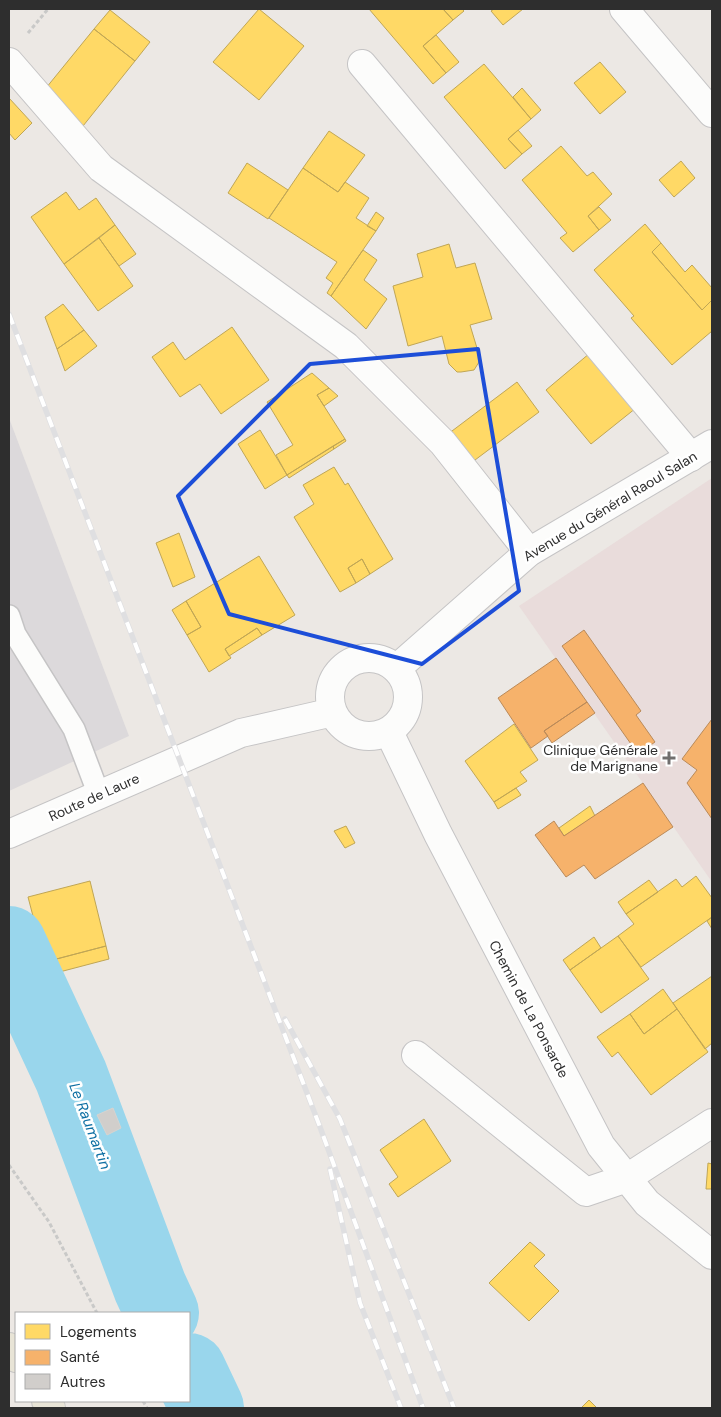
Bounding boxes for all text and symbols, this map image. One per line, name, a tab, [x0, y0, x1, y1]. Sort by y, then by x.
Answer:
street label: Avenue du Général Raoul Salan	[520, 447, 700, 565]
place label: Clinique Générale de Marignane	[543, 741, 658, 775]
marker: Clinique Générale de Marignane	[662, 751, 676, 765]
street label: Route de Laure	[46, 769, 142, 825]
street label: Chemin de La Ponsarde	[485, 937, 573, 1081]
water label: Le Raumartin	[64, 1080, 116, 1173]
legend	[15, 1312, 190, 1402]
text: Logements	[60, 1322, 137, 1342]
text: Santé	[60, 1347, 100, 1367]
text: Autres	[60, 1372, 106, 1392]

